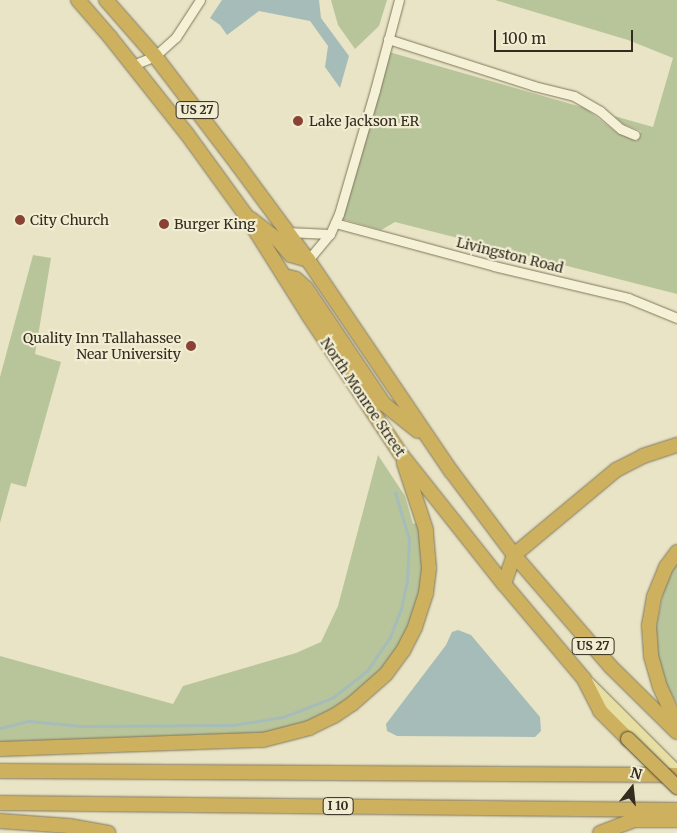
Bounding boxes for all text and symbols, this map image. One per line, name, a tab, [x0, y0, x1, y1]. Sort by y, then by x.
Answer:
scale bar	[497, 20, 636, 52]
text: 100 m	[502, 29, 546, 48]
road number: US 27	[174, 100, 220, 120]
place label: Lake Jackson ER	[309, 113, 419, 129]
marker: Lake Jackson ER	[291, 114, 305, 128]
place label: City Church	[30, 212, 109, 228]
marker: City Church	[14, 214, 26, 226]
place label: Burger King	[174, 216, 255, 232]
marker: Burger King	[158, 218, 170, 230]
street label: Livingston Road	[455, 234, 565, 276]
place label: Quality Inn Tallahassee Near University	[23, 330, 181, 362]
street label: North Monroe Street	[317, 335, 409, 459]
marker: Quality Inn Tallahassee Near University	[185, 340, 197, 352]
road number: US 27	[570, 636, 616, 656]
north arrow	[607, 763, 657, 813]
text: N	[628, 763, 644, 784]
road number: I 10	[322, 796, 354, 816]

